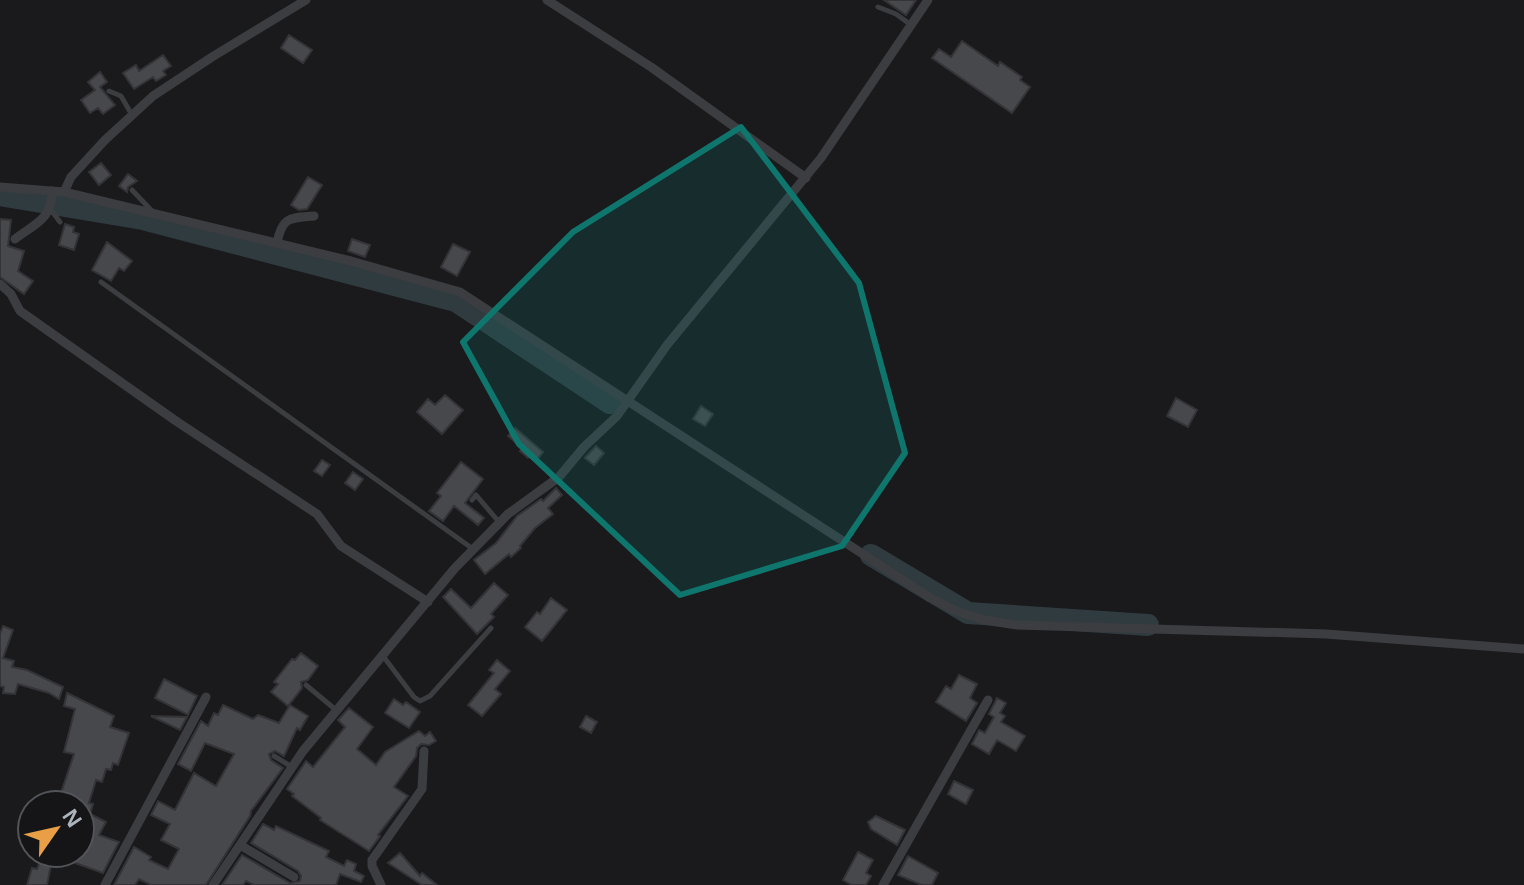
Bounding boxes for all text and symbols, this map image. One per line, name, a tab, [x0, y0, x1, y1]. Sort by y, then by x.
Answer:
north arrow	[16, 789, 96, 869]
text: N	[57, 805, 87, 832]

